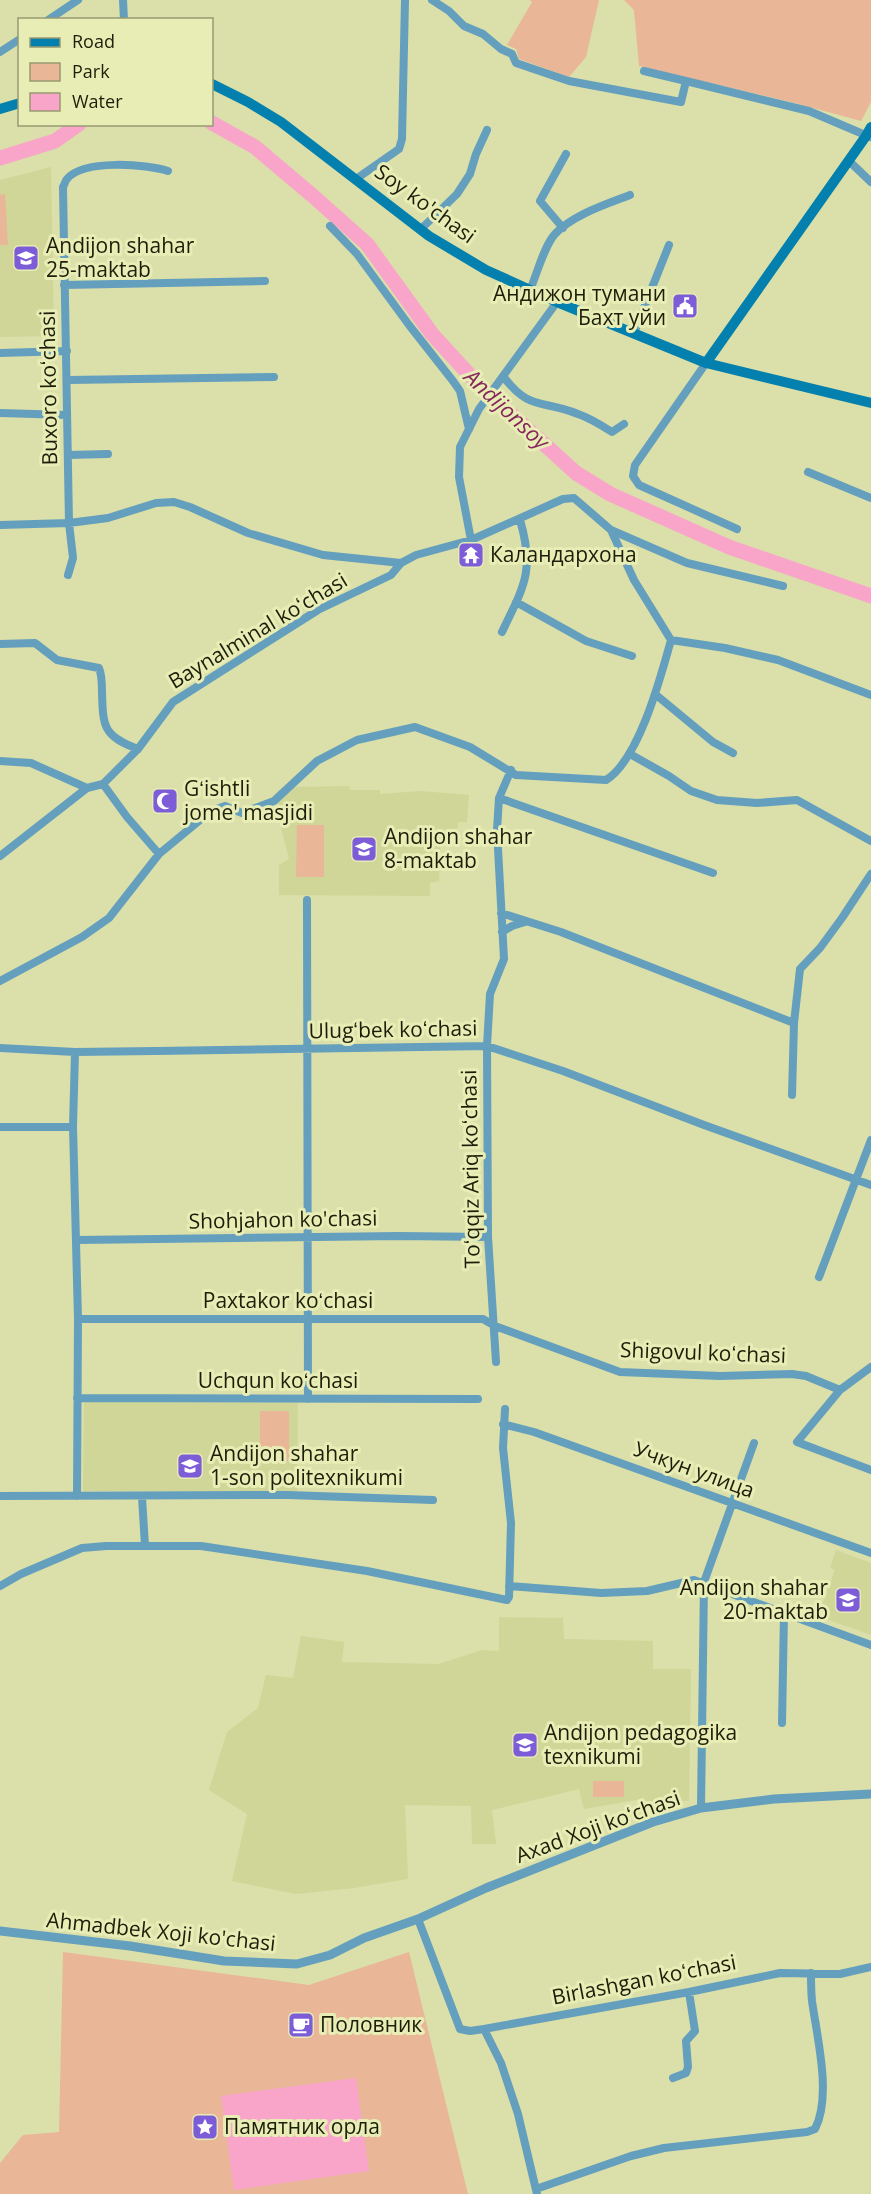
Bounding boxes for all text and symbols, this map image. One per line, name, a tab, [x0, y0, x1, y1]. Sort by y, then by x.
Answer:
legend	[18, 18, 213, 126]
text: Road	[72, 29, 115, 53]
text: Park	[72, 59, 110, 83]
text: Water	[72, 89, 123, 113]
street label: Soy ko'chasi	[370, 157, 482, 249]
place label: Andijon shahar 25-maktab	[46, 231, 195, 283]
school or university icon: Andijon shahar 25-maktab	[11, 243, 41, 273]
place label: Андижон тумани Бахт уйи	[493, 279, 666, 331]
public building icon: Андижон тумани Бахт уйи	[670, 291, 700, 321]
street label: Buxoro koʻchasi	[33, 310, 63, 466]
water label: Andijonsoy	[457, 360, 558, 457]
temple icon: Каландархона	[456, 540, 486, 570]
place label: Каландархона	[490, 540, 637, 568]
street label: Baynalminal koʻchasi	[163, 566, 352, 695]
place label: Gʻishtli jome' masjidi	[182, 774, 313, 826]
mosque icon: Gʻishtli jome' masjidi	[150, 786, 180, 816]
place label: Andijon shahar 8-maktab	[384, 822, 533, 874]
school or university icon: Andijon shahar 8-maktab	[349, 834, 379, 864]
street label: Ulugʻbek koʻchasi	[308, 1014, 478, 1044]
street label: Toʻqqiz Ariq koʻchasi	[454, 1069, 486, 1269]
street label: Shohjahon ko'chasi	[188, 1203, 378, 1235]
street label: Paxtakor koʻchasi	[203, 1286, 373, 1314]
street label: Shigovul koʻchasi	[620, 1335, 787, 1369]
street label: Uchqun koʻchasi	[198, 1366, 358, 1394]
street label: Учкун улица	[630, 1434, 759, 1504]
place label: Andijon shahar 1-son politexnikumi	[210, 1439, 403, 1491]
school or university icon: Andijon shahar 1-son politexnikumi	[175, 1451, 205, 1481]
place label: Andijon shahar 20-maktab	[680, 1573, 828, 1625]
school or university icon: Andijon shahar 20-maktab	[833, 1585, 863, 1615]
place label: Andijon pedagogika texnikumi	[544, 1718, 737, 1770]
school or university icon: Andijon pedagogika texnikumi	[510, 1730, 540, 1760]
street label: Axad Xoji koʻchasi	[511, 1783, 684, 1869]
street label: Ahmadbek Xoji ko'chasi	[45, 1905, 277, 1957]
street label: Birlashgan koʻchasi	[549, 1947, 738, 2011]
cafe icon: Половник	[286, 2010, 316, 2040]
place label: Половник	[320, 2010, 422, 2038]
place icon: Памятник орла	[190, 2112, 220, 2142]
place label: Памятник орла	[224, 2112, 380, 2140]

